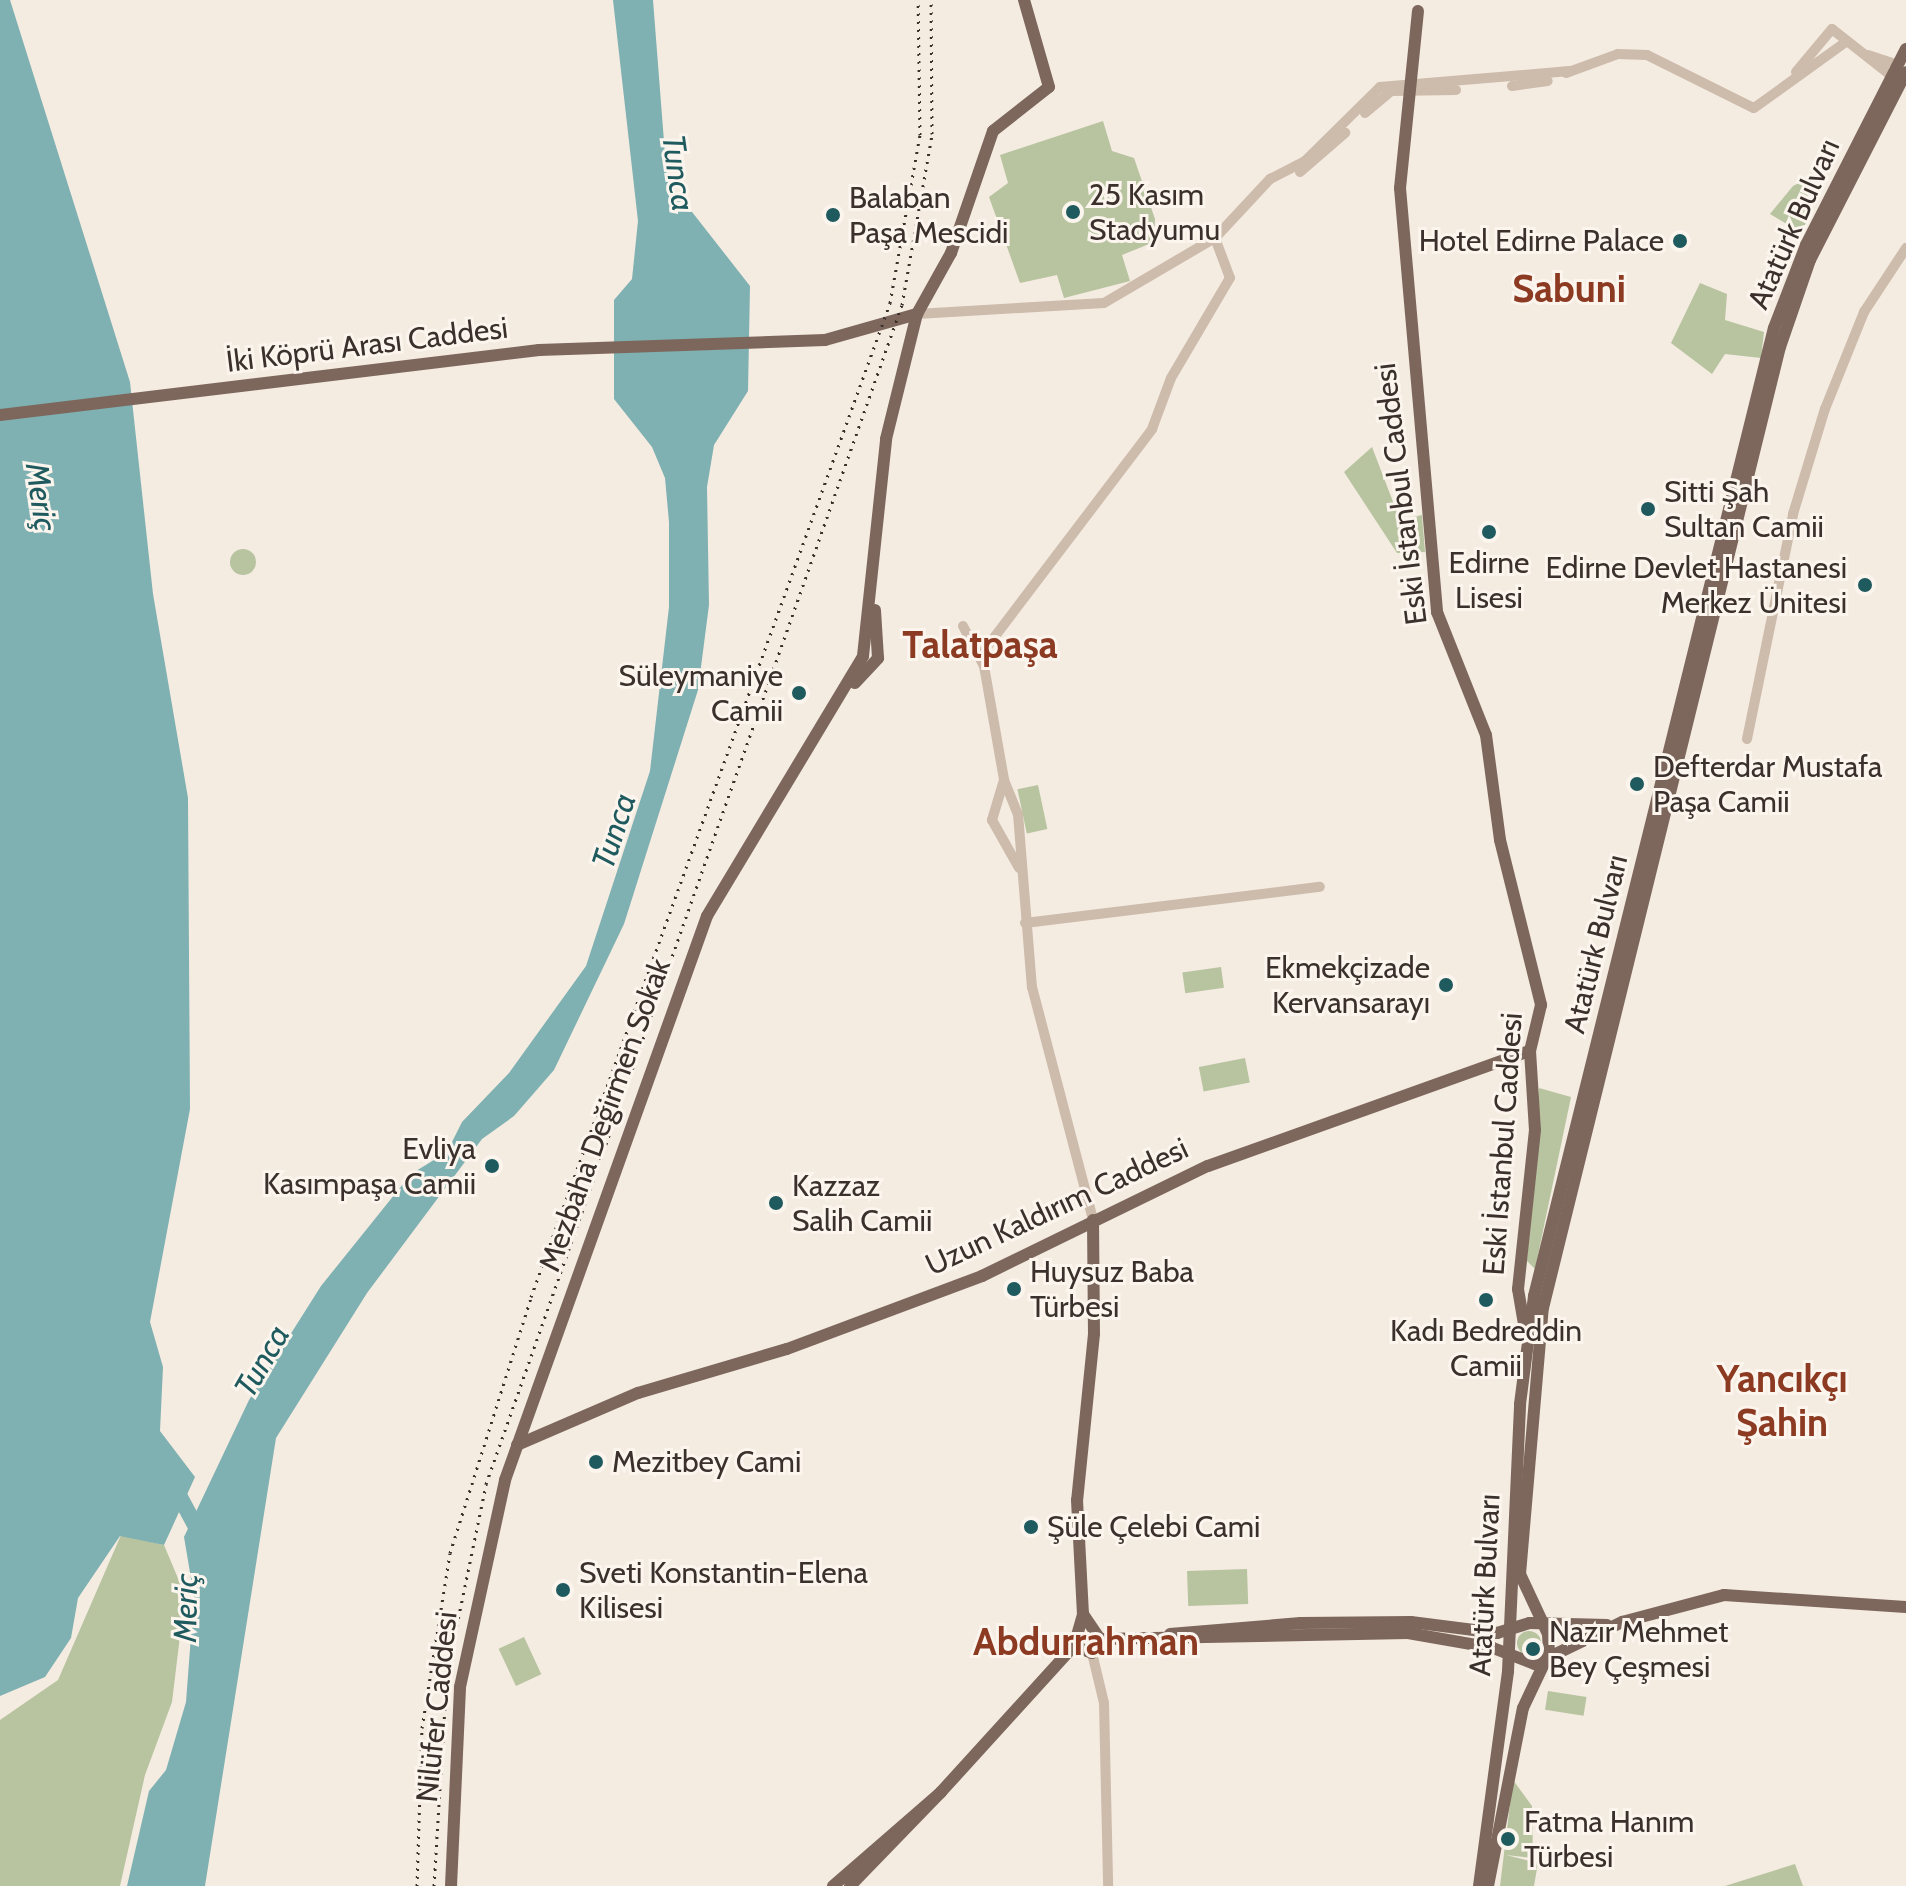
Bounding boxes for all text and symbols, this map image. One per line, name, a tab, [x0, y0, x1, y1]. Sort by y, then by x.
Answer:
water label: Tunca	[654, 132, 702, 214]
street label: Atatürk Bulvarı	[1740, 133, 1848, 315]
place label: 25 Kasım Stadyumu	[1089, 177, 1220, 248]
place label: Balaban Paşa Mescidi	[849, 180, 1008, 250]
marker: 25 Kasım Stadyumu	[1064, 203, 1082, 221]
marker: Balaban Paşa Mescidi	[824, 206, 842, 224]
place label: Hotel Edirne Palace	[1419, 223, 1664, 259]
marker: Hotel Edirne Palace	[1671, 232, 1689, 250]
district label: Sabuni	[1512, 266, 1626, 312]
street label: İki Köprü Arası Caddesi	[224, 310, 510, 380]
street label: Eski İstanbul Caddesi	[1367, 361, 1435, 627]
water label: Meriç	[17, 460, 65, 534]
place label: Sitti Şah Sultan Camii	[1664, 474, 1824, 544]
marker: Sitti Şah Sultan Camii	[1639, 500, 1657, 518]
marker: Edirne Lisesi	[1480, 523, 1498, 541]
place label: Edirne Lisesi	[1449, 545, 1529, 616]
place label: Edirne Devlet Hastanesi Merkez Ünitesi	[1546, 550, 1847, 620]
marker: Edirne Devlet Hastanesi Merkez Ünitesi	[1854, 574, 1876, 596]
district label: Talatpaşa	[902, 622, 1058, 668]
place label: Süleymaniye Camii	[619, 658, 783, 728]
marker: Süleymaniye Camii	[790, 684, 808, 702]
place label: Defterdar Mustafa Paşa Camii	[1653, 749, 1882, 820]
marker: Defterdar Mustafa Paşa Camii	[1628, 775, 1646, 793]
water label: Tunca	[584, 788, 644, 874]
street label: Atatürk Bulvarı	[1556, 851, 1636, 1037]
place label: Ekmekçizade Kervansarayı	[1265, 950, 1430, 1020]
street label: Mezbaha Değirmen Sokak	[532, 954, 678, 1276]
marker: Ekmekçizade Kervansarayı	[1437, 976, 1455, 994]
street label: Eski İstanbul Caddesi	[1476, 1011, 1530, 1277]
street label: Uzun Kaldırım Caddesi	[920, 1130, 1194, 1284]
place label: Evliya Kasımpaşa Camii	[263, 1131, 476, 1202]
marker: Evliya Kasımpaşa Camii	[483, 1157, 501, 1175]
place label: Kazzaz Salih Camii	[792, 1168, 932, 1238]
marker: Kazzaz Salih Camii	[767, 1194, 785, 1212]
place label: Huysuz Baba Türbesi	[1030, 1254, 1194, 1324]
marker: Huysuz Baba Türbesi	[1005, 1280, 1023, 1298]
marker: Kadı Bedreddin Camii	[1477, 1291, 1495, 1309]
place label: Kadı Bedreddin Camii	[1390, 1313, 1582, 1384]
water label: Tunca	[226, 1318, 298, 1404]
district label: Yancıkçı Şahin	[1716, 1356, 1848, 1446]
place label: Mezitbey Cami	[612, 1444, 801, 1480]
marker: Mezitbey Cami	[587, 1453, 605, 1471]
street label: Atatürk Bulvarı	[1462, 1493, 1508, 1677]
place label: Şüle Çelebi Cami	[1047, 1509, 1260, 1545]
marker: Şüle Çelebi Cami	[1022, 1518, 1040, 1536]
place label: Sveti Konstantin-Elena Kilisesi	[579, 1555, 868, 1626]
water label: Meriç	[166, 1573, 206, 1643]
marker: Sveti Konstantin-Elena Kilisesi	[554, 1581, 572, 1599]
street label: Nilüfer Caddesi	[409, 1610, 465, 1804]
place label: Nazır Mehmet Bey Çeşmesi	[1549, 1614, 1728, 1684]
district label: Abdurrahman	[973, 1619, 1199, 1665]
marker: Nazır Mehmet Bey Çeşmesi	[1524, 1640, 1542, 1658]
place label: Fatma Hanım Türbesi	[1524, 1804, 1694, 1874]
marker: Fatma Hanım Türbesi	[1499, 1830, 1517, 1848]

